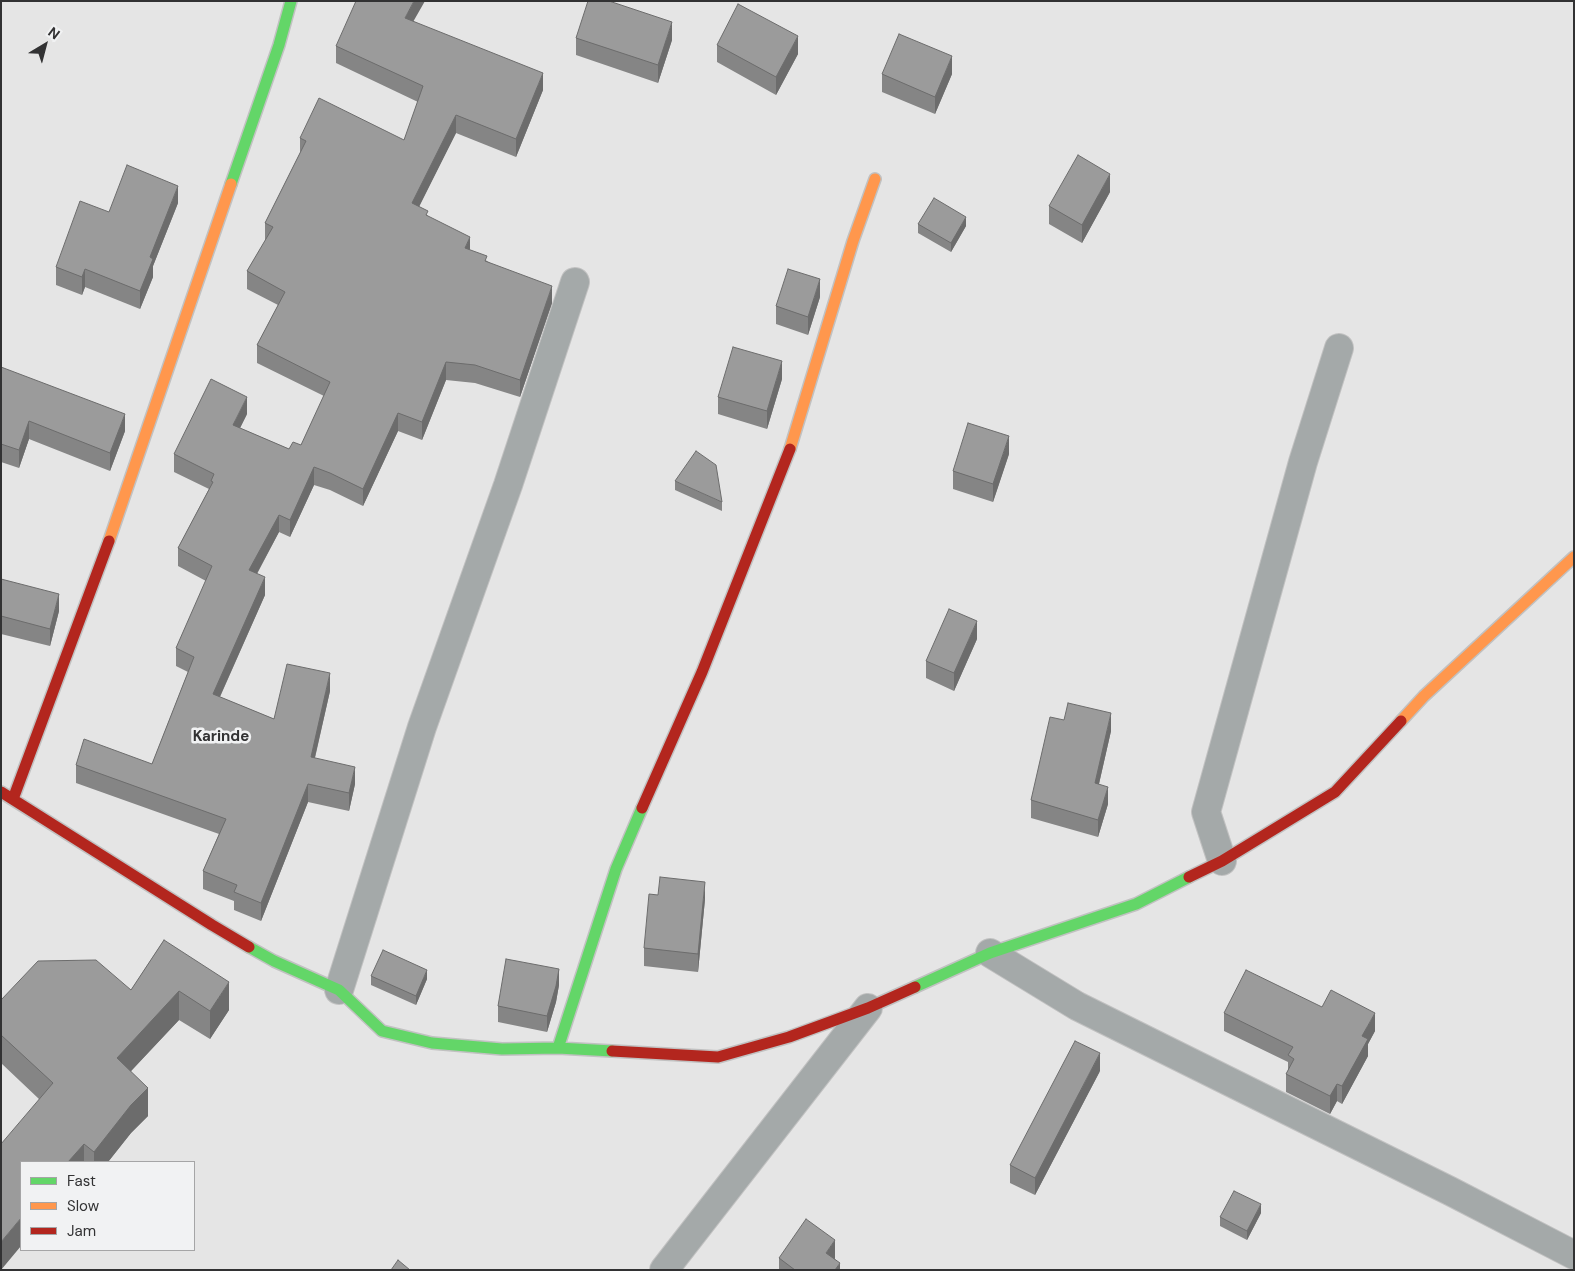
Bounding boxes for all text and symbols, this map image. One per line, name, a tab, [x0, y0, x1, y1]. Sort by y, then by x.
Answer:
north arrow	[20, 20, 70, 70]
text: N	[45, 23, 64, 43]
district label: Karinde	[193, 728, 249, 746]
legend	[20, 1161, 195, 1251]
text: Fast	[67, 1171, 96, 1191]
text: Slow	[67, 1196, 99, 1216]
text: Jam	[67, 1221, 96, 1241]

